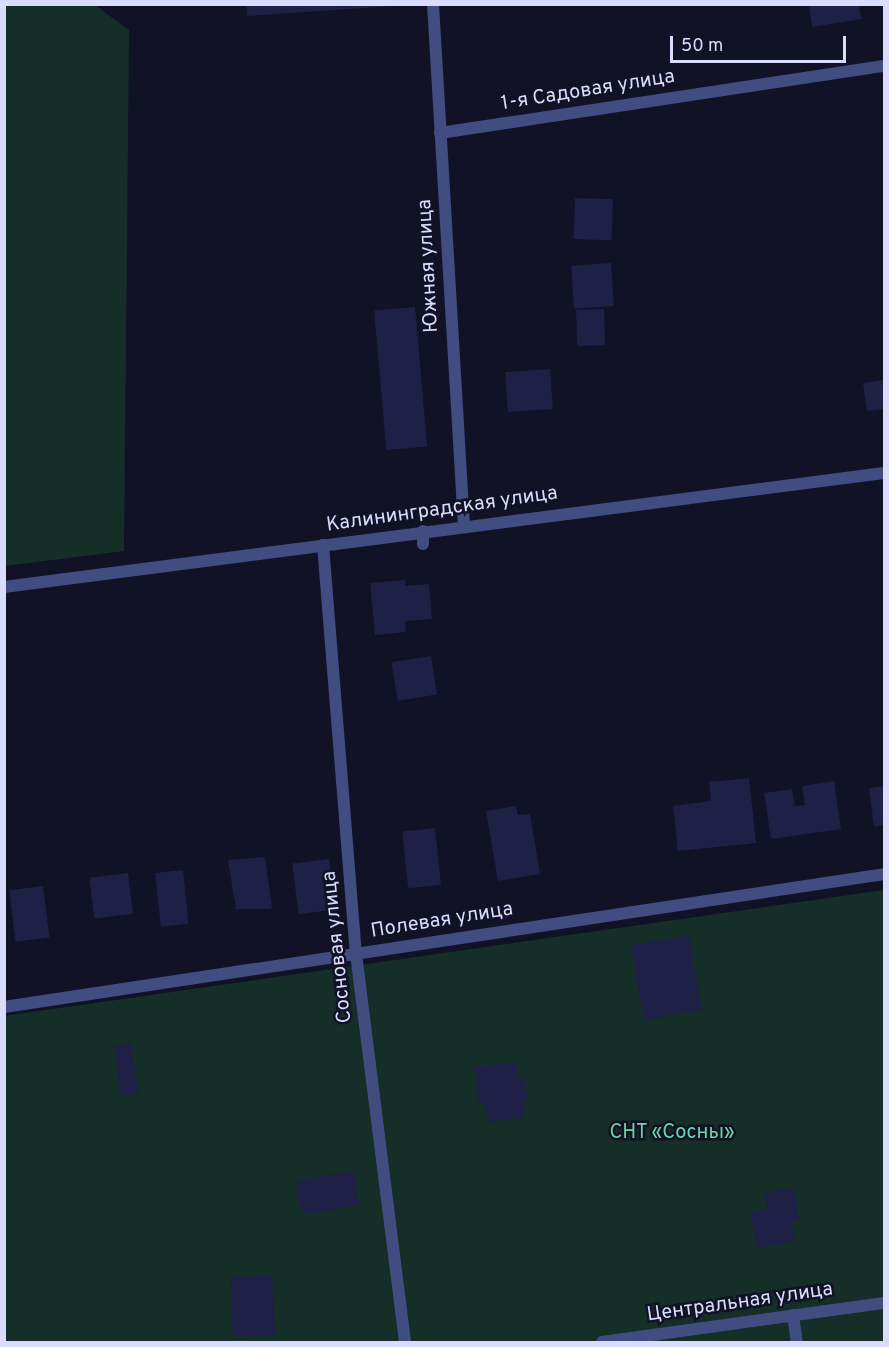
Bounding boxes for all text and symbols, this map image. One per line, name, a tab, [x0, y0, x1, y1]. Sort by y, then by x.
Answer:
scale bar	[673, 24, 848, 62]
text: 50 m	[681, 35, 723, 58]
street label: 1-я Садовая улица	[499, 65, 677, 117]
street label: Южная улица	[414, 199, 444, 333]
street label: Калининградская улица	[325, 482, 559, 538]
street label: Сосновая улица	[318, 870, 358, 1024]
street label: Полевая улица	[369, 898, 515, 944]
park label: СНТ «Сосны»	[609, 1121, 735, 1145]
street label: Центральная улица	[645, 1278, 835, 1328]

